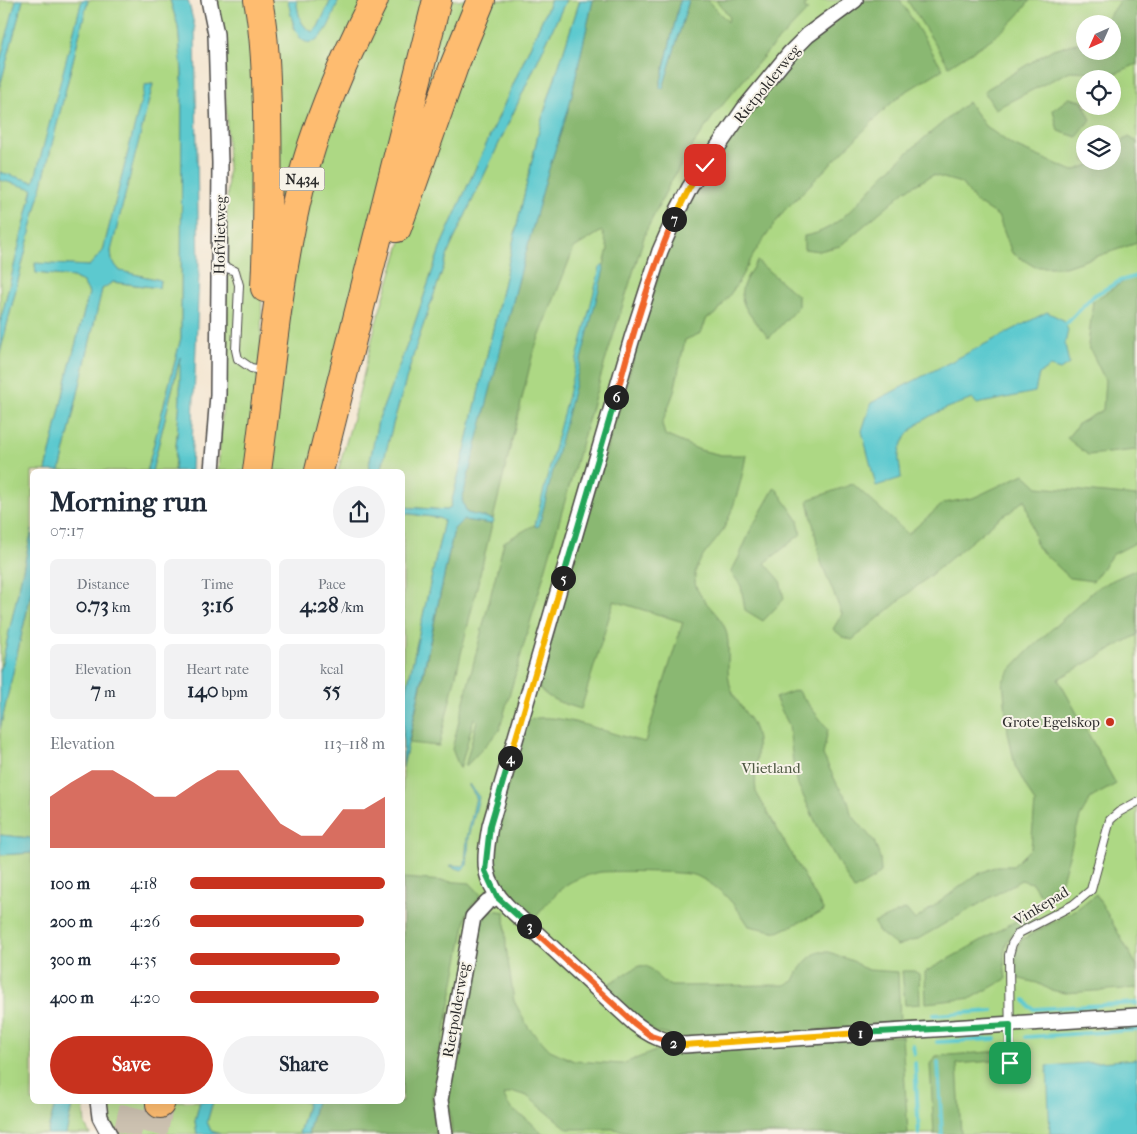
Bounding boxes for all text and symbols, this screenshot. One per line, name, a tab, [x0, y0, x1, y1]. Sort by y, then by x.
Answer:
north arrow	[1076, 15, 1121, 60]
map controls	[1076, 15, 1121, 170]
street label: Rietpolderweg	[730, 40, 805, 127]
button: locate	[1076, 70, 1121, 115]
button: layers	[1076, 125, 1121, 170]
pin	[684, 144, 726, 186]
icon: check	[691, 151, 719, 179]
road number: N434	[280, 168, 324, 190]
street label: Hofvlietweg	[210, 194, 230, 275]
pin: 7	[662, 206, 686, 232]
text: 7	[671, 211, 678, 228]
pin: 6	[604, 384, 628, 410]
text: 6	[613, 389, 620, 406]
text: Morning run	[50, 485, 207, 518]
button: share	[333, 486, 385, 538]
text: 07:17	[50, 521, 84, 540]
pin: 5	[550, 566, 576, 590]
text: 5	[560, 570, 567, 587]
text: Distance	[77, 576, 129, 593]
text: Time	[202, 576, 233, 593]
text: Pace	[318, 576, 346, 593]
text: 0.73	[76, 593, 109, 617]
text: 3:16	[201, 593, 234, 617]
text: 4:28	[300, 593, 339, 617]
text: km	[109, 599, 131, 616]
text: /km	[339, 599, 364, 616]
text: Elevation	[75, 661, 131, 678]
text: Heart rate	[186, 661, 249, 678]
text: kcal	[320, 661, 344, 678]
text: 7	[91, 678, 101, 702]
text: 140	[187, 678, 218, 702]
text: 55	[323, 678, 341, 702]
text: m	[101, 684, 116, 701]
text: bpm	[218, 684, 248, 701]
place label: Grote Egelskop	[1002, 713, 1100, 731]
marker: Grote Egelskop	[1104, 716, 1116, 728]
text: Elevation	[50, 734, 115, 753]
text: 113–118 m	[324, 734, 385, 753]
pin: 4	[498, 746, 522, 770]
text: 4	[506, 750, 515, 767]
park label: Vlietland	[740, 759, 801, 777]
text: 100 m	[50, 874, 90, 893]
text: 4:18	[130, 874, 157, 893]
street label: Vinkepad	[1009, 882, 1073, 930]
text: 200 m	[50, 912, 93, 931]
text: 4:26	[130, 912, 160, 931]
pin: 3	[516, 914, 542, 938]
text: 3	[527, 918, 532, 935]
text: 300 m	[50, 950, 91, 969]
text: 4:35	[130, 950, 157, 969]
street label: Rietpolderweg	[439, 960, 473, 1059]
text: 400 m	[50, 988, 94, 1007]
text: 4:20	[130, 988, 160, 1007]
pin: 1	[848, 1020, 872, 1046]
text: 1	[858, 1025, 863, 1042]
pin: 2	[660, 1030, 686, 1056]
text: 2	[670, 1035, 677, 1052]
button: Save	[50, 1036, 213, 1094]
button: Share	[223, 1036, 385, 1094]
pin	[989, 1042, 1031, 1084]
icon: arrive	[996, 1049, 1024, 1077]

